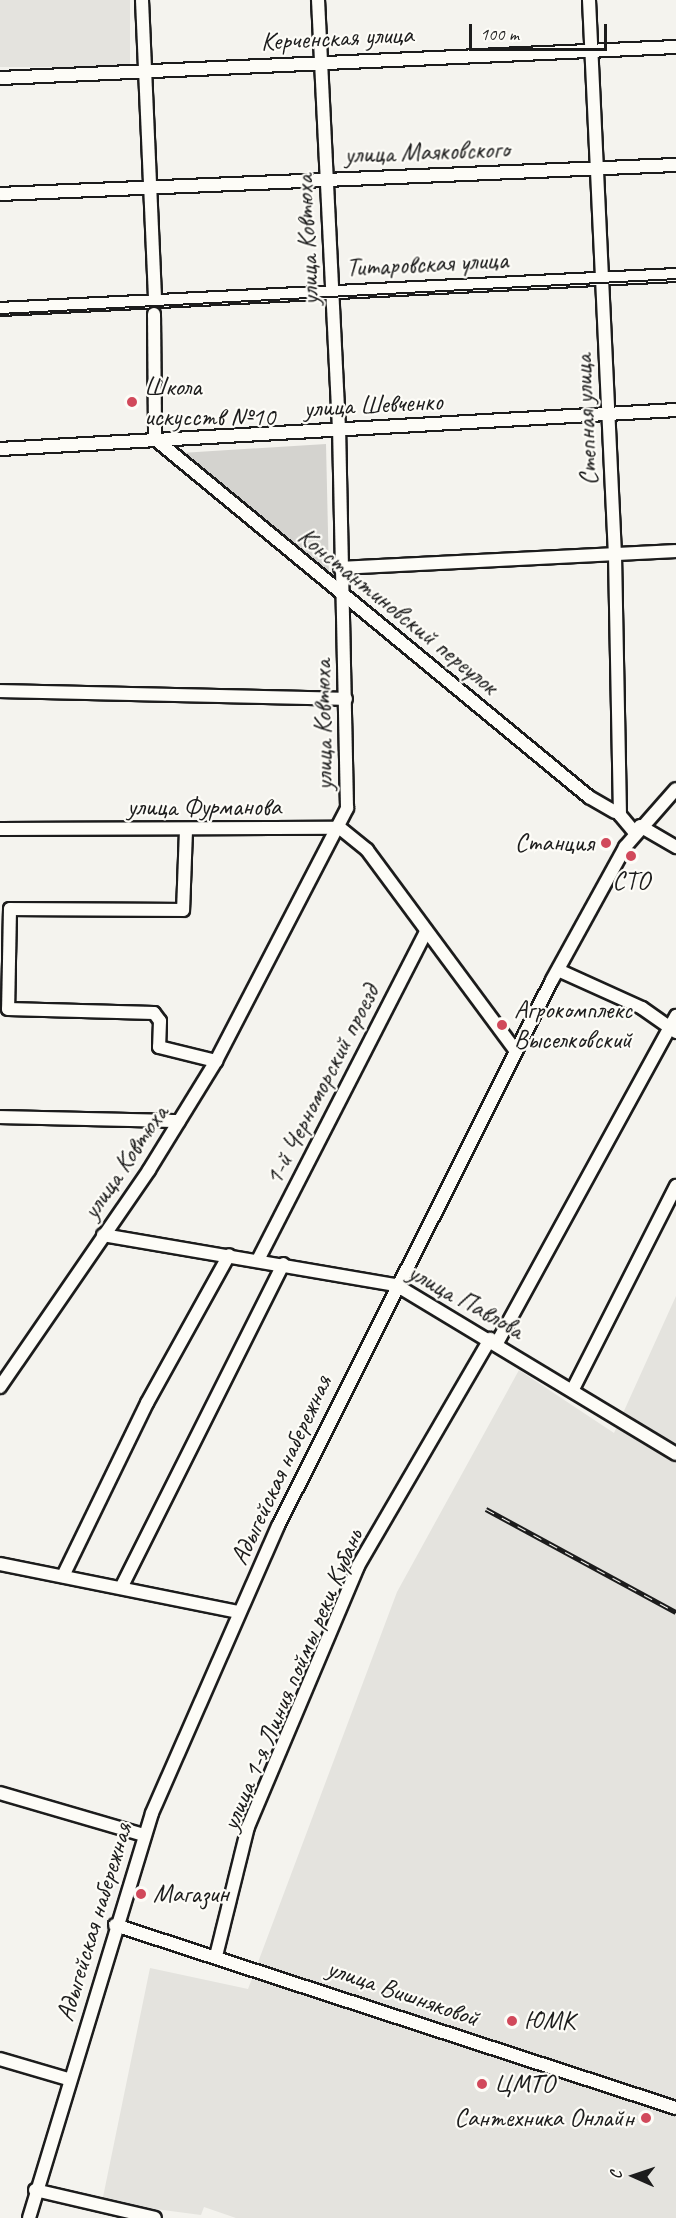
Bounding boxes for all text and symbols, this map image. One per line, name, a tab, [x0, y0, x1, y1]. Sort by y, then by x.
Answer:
scale bar	[472, 12, 610, 50]
street label: Керченская улица	[259, 18, 415, 58]
text: 100 m	[480, 23, 519, 45]
street label: улица Маяковского	[344, 134, 510, 170]
street label: улица Ковтюха	[288, 173, 326, 307]
street label: Титаровская улица	[344, 244, 510, 284]
street label: Степная улица	[567, 354, 605, 486]
place label: Школа искусств №10	[144, 371, 275, 432]
street label: улица Шевченко	[302, 386, 444, 424]
marker: Школа искусств №10	[125, 395, 139, 409]
street label: Константиновский переулок	[292, 521, 504, 701]
street label: улица Ковтюха	[306, 658, 340, 792]
street label: улица Фурманова	[126, 791, 282, 823]
place label: Станция	[515, 827, 594, 859]
marker: Станция	[599, 836, 613, 850]
marker: СТО	[624, 849, 638, 863]
place label: СТО	[612, 865, 650, 897]
street label: 1-й Черноморский проезд	[258, 980, 386, 1190]
place label: Агрокомплекс Выселковский	[514, 994, 632, 1056]
marker: Агрокомплекс Выселковский	[495, 1018, 509, 1032]
street label: улица Ковтюха	[75, 1098, 175, 1226]
street label: улица Павлова	[403, 1257, 529, 1345]
street label: Адыгейская набережная	[223, 1370, 339, 1570]
street label: улица 1-я Линия поймы реки Кубань	[215, 1526, 369, 1834]
street label: Адыгейская набережная	[49, 1819, 139, 2025]
place label: Магазин	[153, 1878, 229, 1910]
marker: Магазин	[134, 1887, 148, 1901]
street label: улица Вишняковой	[323, 1952, 483, 2034]
place label: ЮМК	[524, 2005, 574, 2037]
marker: ЮМК	[505, 2014, 519, 2028]
place label: ЦМТО	[494, 2068, 554, 2100]
marker: ЦМТО	[475, 2077, 489, 2091]
place label: Сантехника Онлайн	[455, 2102, 634, 2134]
marker: Сантехника Онлайн	[639, 2111, 653, 2125]
north arrow	[604, 2146, 664, 2206]
text: С	[606, 2171, 626, 2180]

